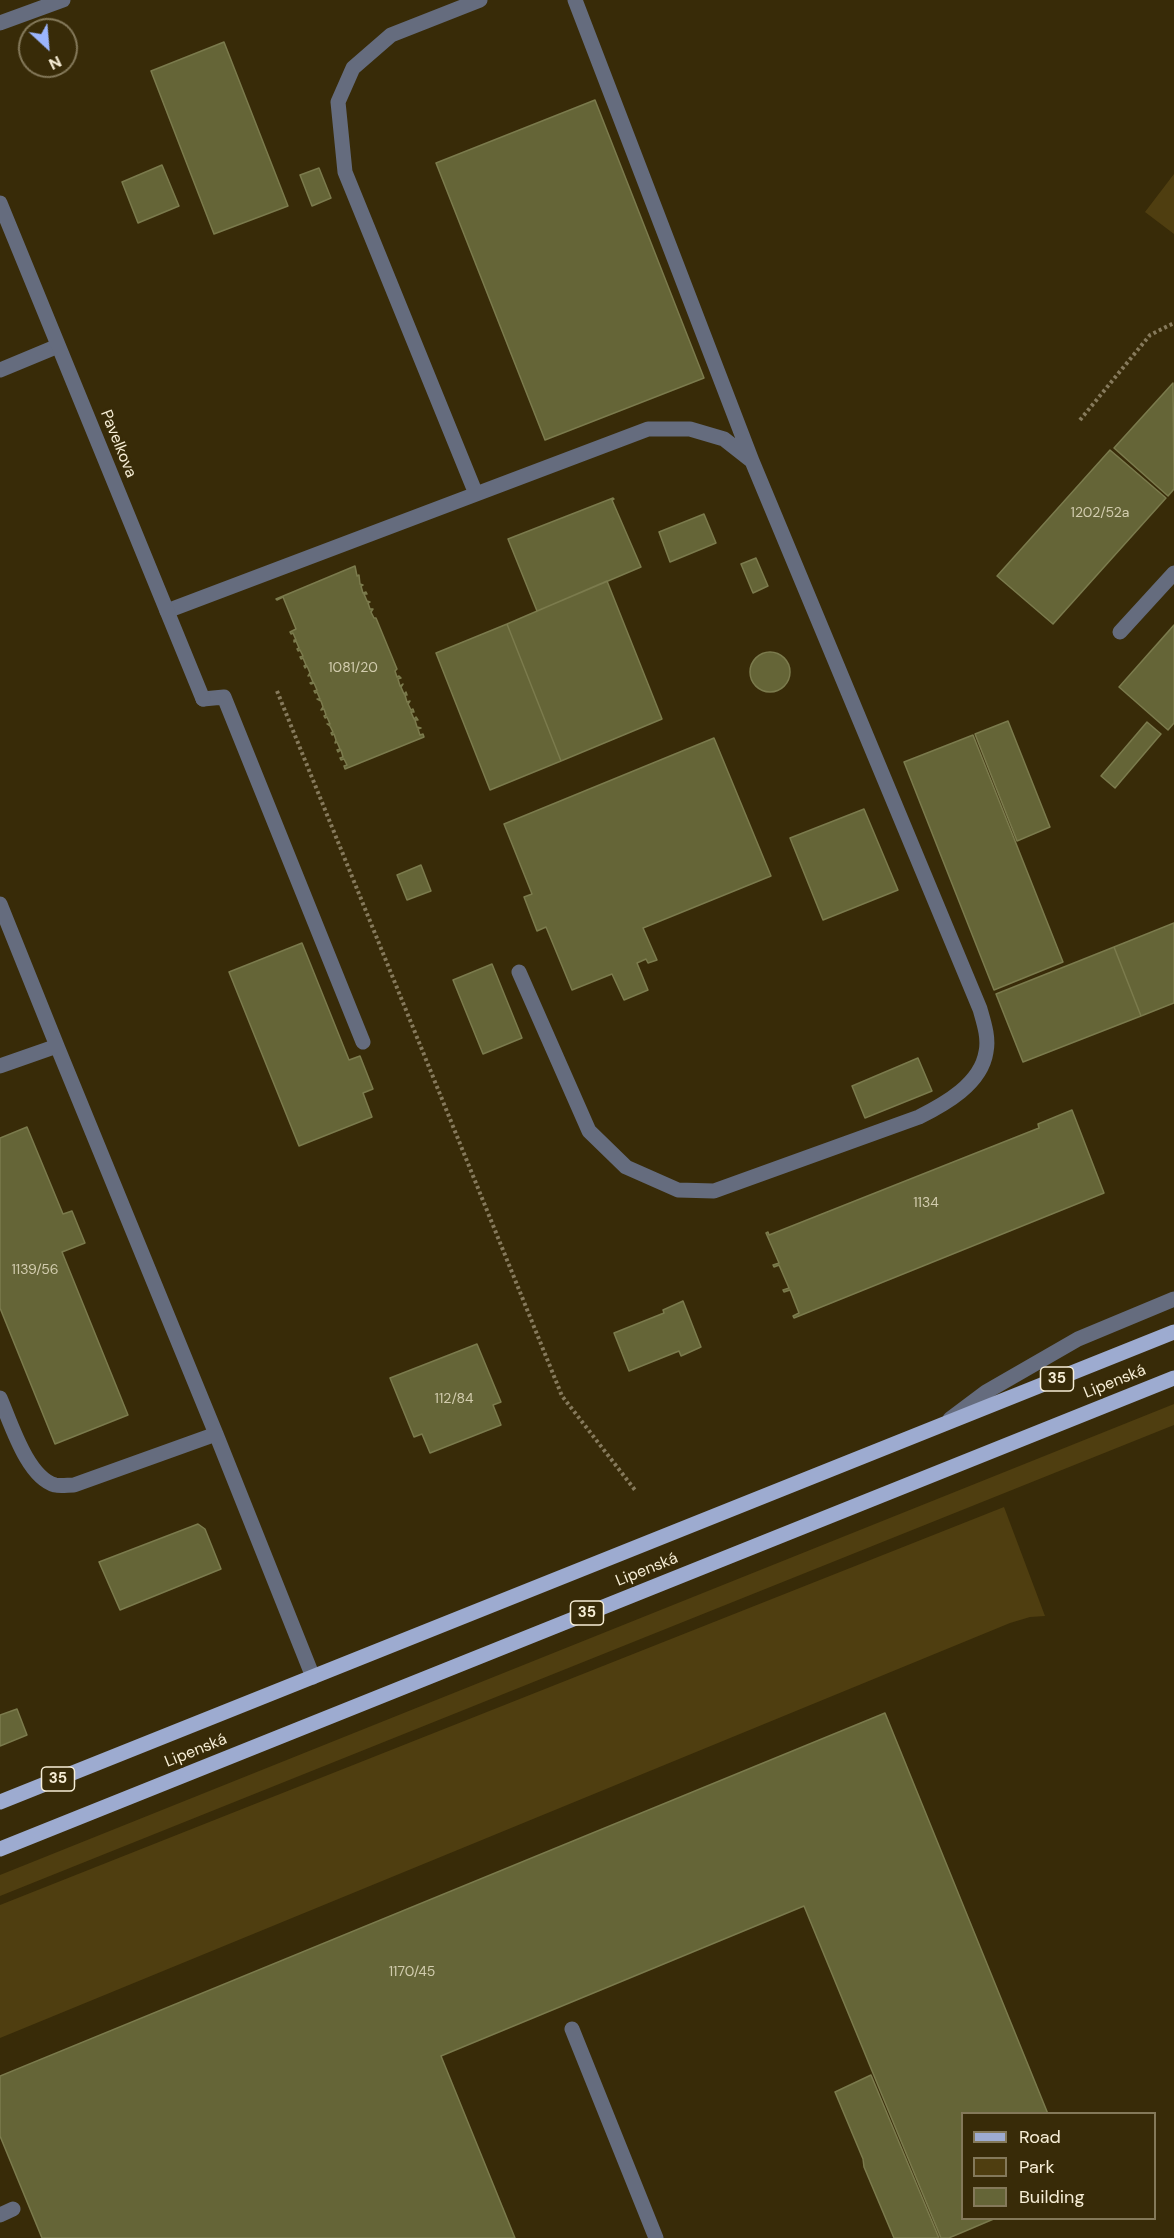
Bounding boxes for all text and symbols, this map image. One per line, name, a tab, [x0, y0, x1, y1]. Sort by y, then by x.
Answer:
north arrow	[18, 18, 78, 78]
text: N	[45, 51, 65, 75]
street label: Pavelkova	[96, 407, 140, 481]
house number: 1202/52a	[1071, 505, 1129, 521]
house number: 1081/20	[328, 660, 378, 676]
house number: 1134	[913, 1195, 939, 1211]
house number: 1139/56	[11, 1262, 59, 1278]
street label: Lipenská	[1081, 1361, 1149, 1403]
road number: 35	[1040, 1367, 1074, 1391]
house number: 112/84	[435, 1391, 473, 1407]
street label: Lipenská	[613, 1549, 681, 1591]
road number: 35	[570, 1601, 604, 1625]
street label: Lipenská	[162, 1730, 230, 1772]
road number: 35	[42, 1767, 74, 1791]
house number: 1170/45	[389, 1964, 435, 1980]
legend	[961, 2112, 1156, 2220]
text: Road	[1019, 2125, 1061, 2149]
text: Park	[1019, 2155, 1055, 2179]
text: Building	[1019, 2185, 1084, 2209]

